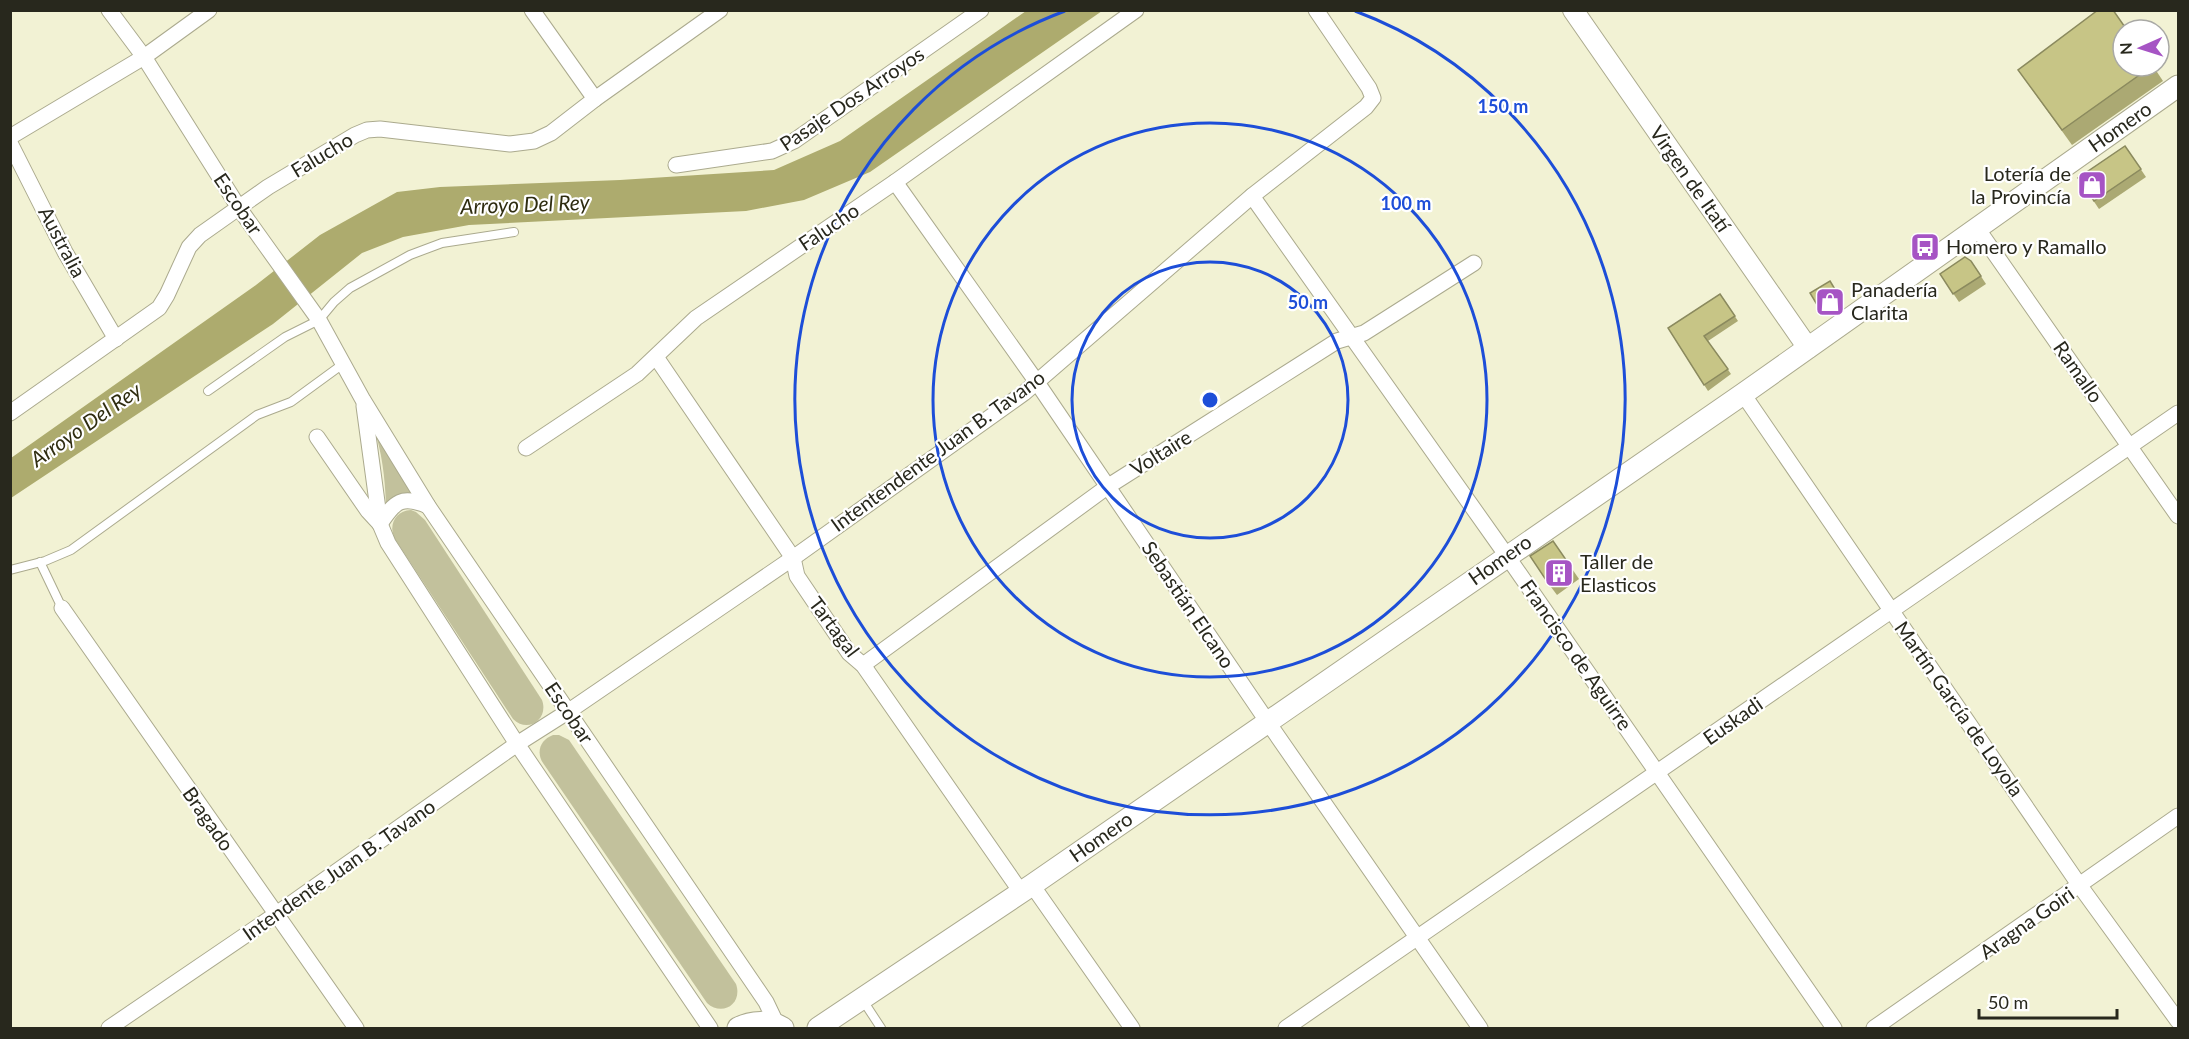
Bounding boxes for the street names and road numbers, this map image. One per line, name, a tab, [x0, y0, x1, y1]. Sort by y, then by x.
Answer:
street label: Pasaje Dos Arroyos	[775, 41, 928, 155]
street label: Homero	[2083, 96, 2156, 157]
street label: Virgen de Itatí	[1645, 121, 1737, 237]
street label: Falucho	[286, 126, 357, 182]
street label: Escobar	[210, 168, 269, 239]
street label: Falucho	[794, 197, 863, 255]
street label: Australia	[34, 202, 92, 281]
street label: Ramallo	[2049, 336, 2109, 407]
street label: Intentendente Juan B. Tavano	[826, 365, 1049, 536]
street label: Voltaire	[1126, 424, 1195, 480]
street label: Homero	[1463, 529, 1536, 590]
street label: Sebastián Elcano	[1138, 536, 1240, 672]
street label: Francisco de Aguirre	[1516, 575, 1638, 734]
street label: Tartagal	[804, 592, 865, 661]
street label: Martín García de Loyola	[1890, 616, 2029, 801]
street label: Escobar	[541, 677, 600, 748]
street label: Euskadi	[1698, 691, 1767, 749]
street label: Bragado	[178, 782, 239, 855]
street label: Intendente Juan B. Tavano	[237, 793, 439, 945]
street label: Homero	[1064, 806, 1137, 867]
street label: Aragna Goiri	[1975, 881, 2078, 964]

